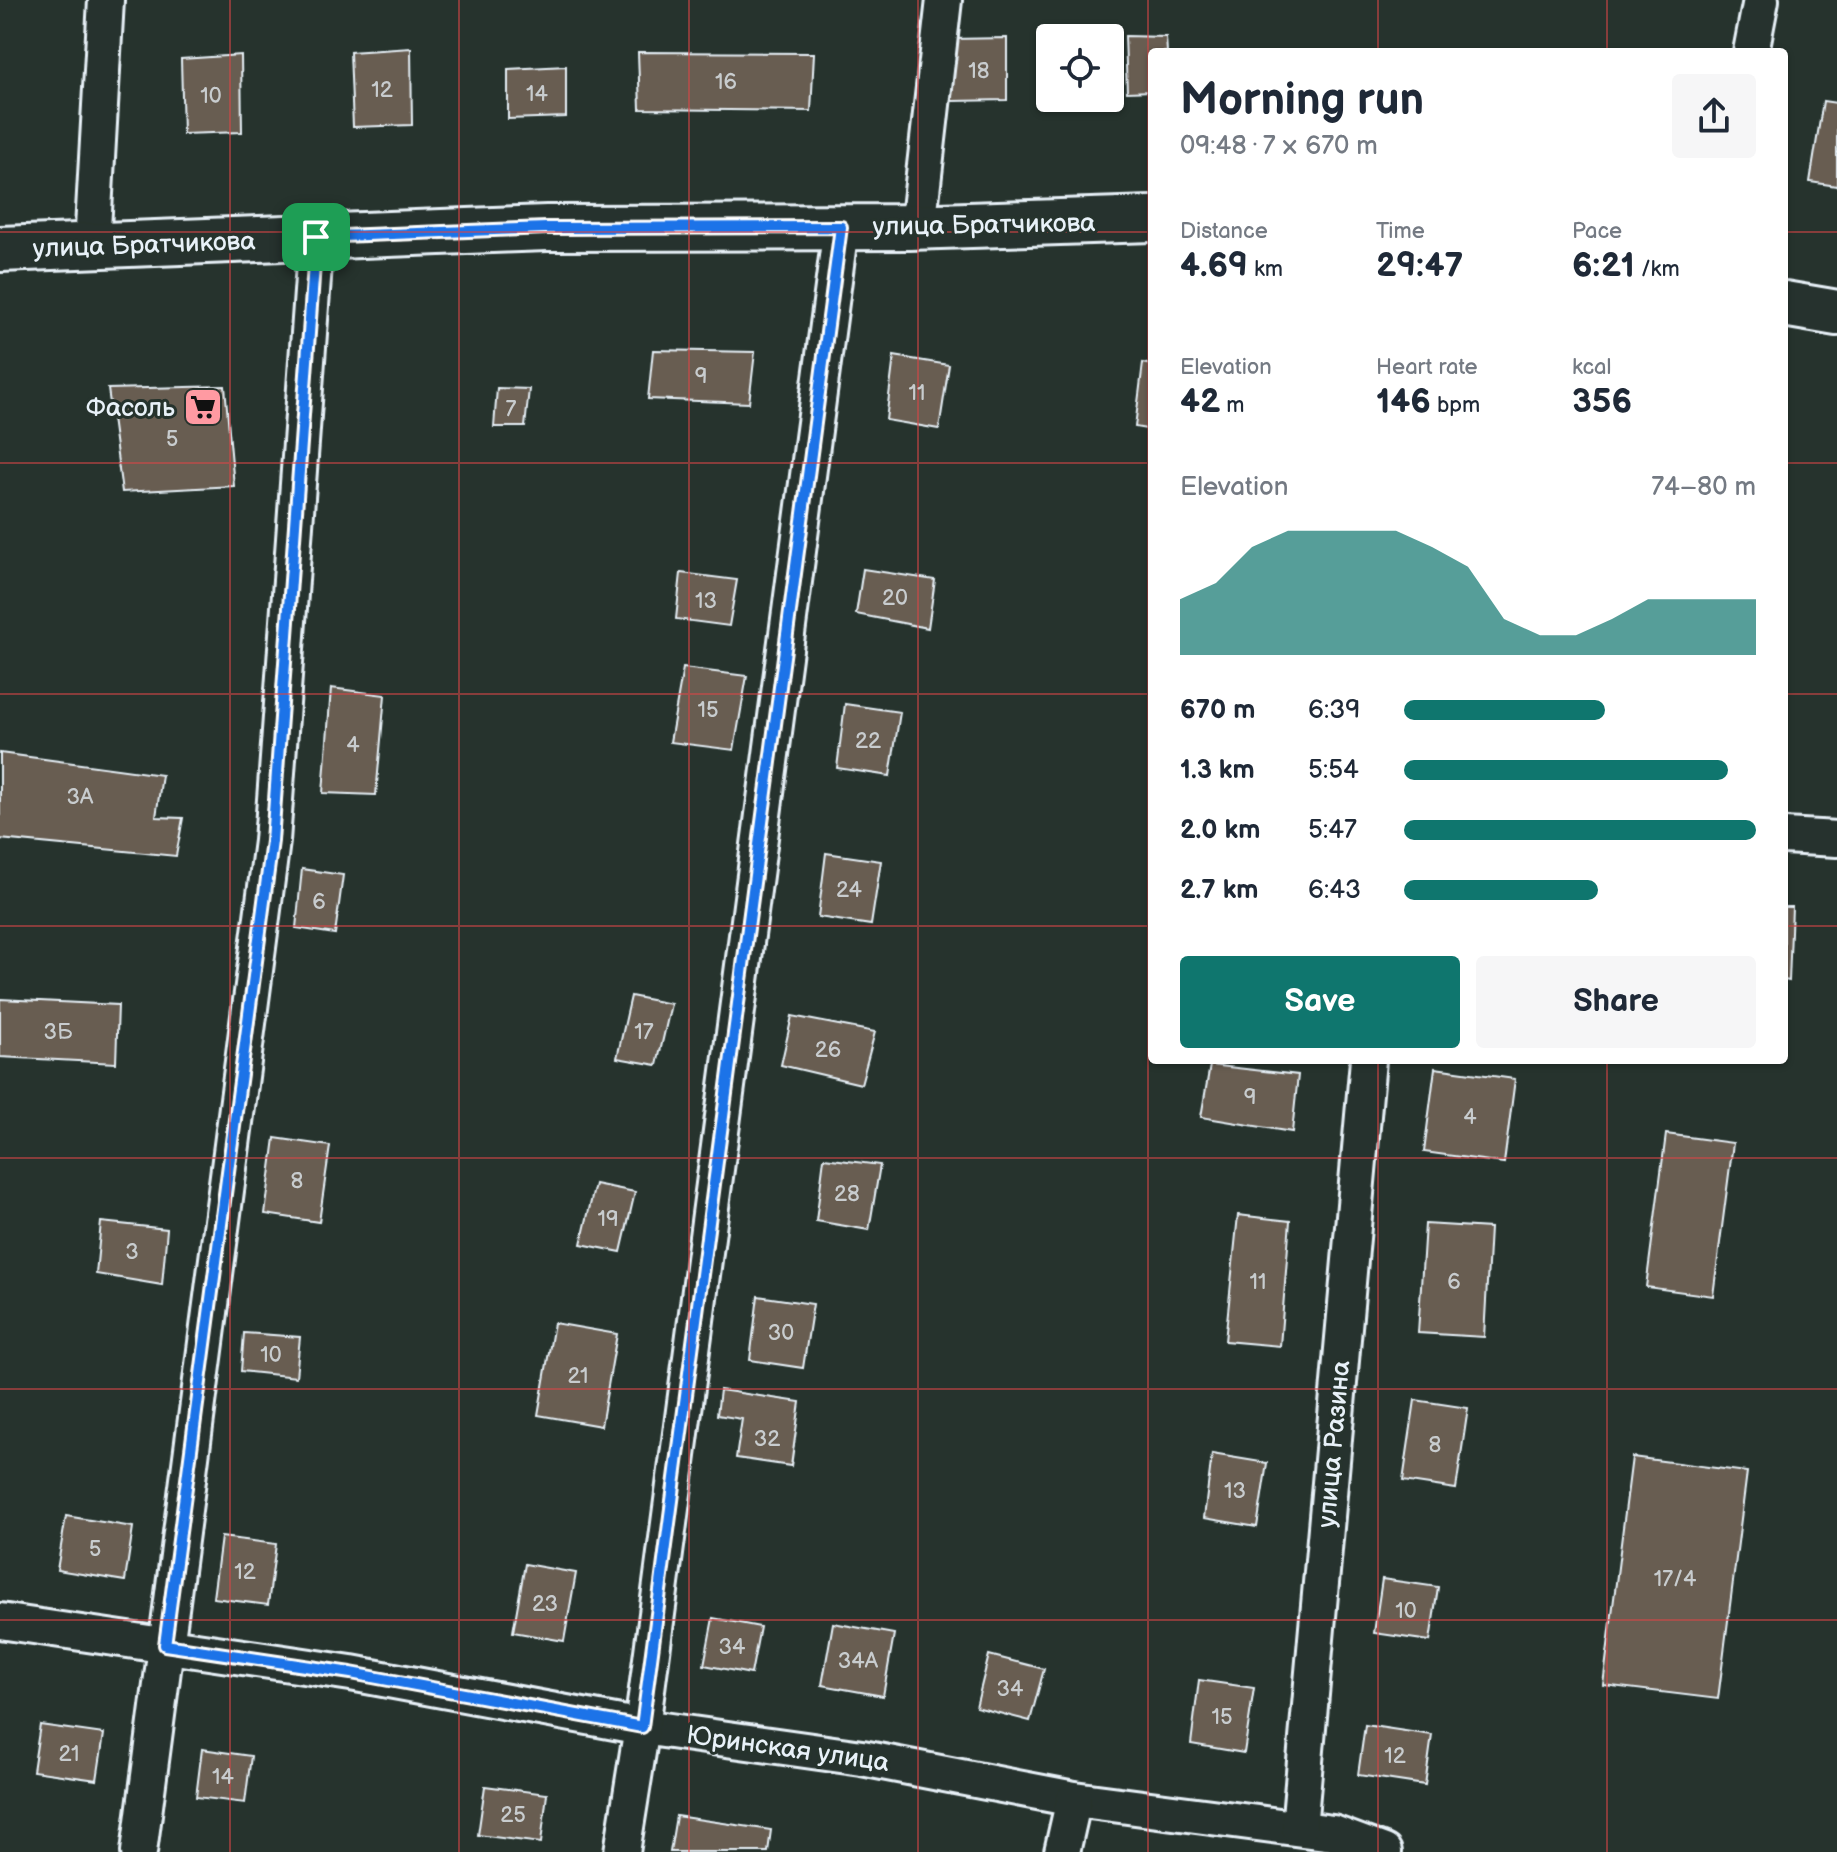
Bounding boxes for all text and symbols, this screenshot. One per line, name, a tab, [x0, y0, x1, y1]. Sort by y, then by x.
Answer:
map controls	[1036, 24, 1124, 112]
button: locate	[1036, 24, 1124, 112]
house number: 18	[968, 58, 990, 85]
house number: 16	[715, 69, 737, 96]
text: Morning run	[1180, 74, 1424, 127]
button: share	[1672, 74, 1756, 158]
house number: 12	[371, 77, 393, 104]
house number: 14	[526, 81, 549, 108]
house number: 10	[200, 83, 222, 110]
text: 09:48 · 7 × 670 m	[1180, 131, 1378, 162]
pin	[282, 203, 350, 271]
street label: улица Братчикова	[872, 208, 1096, 243]
icon: arrive	[294, 215, 338, 259]
text: Distance	[1180, 218, 1268, 245]
text: Time	[1376, 218, 1425, 245]
text: Pace	[1572, 218, 1622, 245]
street label: улица Братчикова	[32, 226, 256, 265]
text: 4.69	[1180, 245, 1248, 286]
text: 29:47	[1376, 245, 1463, 286]
text: 6:21	[1572, 245, 1635, 286]
text: km	[1248, 256, 1283, 283]
text: /km	[1635, 256, 1680, 283]
text: Elevation	[1180, 354, 1272, 381]
text: Heart rate	[1376, 354, 1478, 381]
text: kcal	[1572, 354, 1611, 381]
house number: 9	[695, 363, 707, 390]
house number: 11	[908, 380, 926, 407]
text: 42	[1180, 381, 1220, 422]
text: 146	[1376, 381, 1431, 422]
text: 356	[1572, 381, 1632, 422]
supermarket icon: Фасоль	[182, 386, 224, 428]
text: m	[1220, 392, 1245, 419]
text: bpm	[1431, 392, 1480, 419]
place label: Фасоль	[86, 393, 175, 424]
house number: 7	[506, 396, 517, 423]
house number: 5	[166, 426, 178, 453]
text: Elevation	[1180, 472, 1288, 503]
text: 74–80 m	[1651, 472, 1756, 503]
house number: 20	[882, 585, 908, 612]
house number: 13	[695, 588, 717, 615]
text: 670 m	[1180, 695, 1256, 726]
text: 6:39	[1308, 695, 1360, 726]
house number: 15	[697, 697, 719, 724]
house number: 22	[855, 728, 881, 755]
house number: 4	[346, 732, 360, 759]
text: 1.3 km	[1180, 755, 1255, 786]
text: 5:54	[1308, 755, 1359, 786]
house number: 3А	[67, 784, 94, 811]
text: 2.0 km	[1180, 815, 1260, 846]
text: 5:47	[1308, 815, 1357, 846]
text: 2.7 km	[1180, 875, 1258, 906]
text: 6:43	[1308, 875, 1361, 906]
house number: 24	[836, 877, 863, 904]
house number: 6	[312, 889, 326, 916]
button: Save	[1180, 956, 1460, 1048]
button: Share	[1476, 956, 1756, 1048]
house number: 3Б	[44, 1019, 73, 1046]
house number: 17	[634, 1019, 654, 1046]
house number: 26	[815, 1037, 841, 1064]
house number: 9	[1244, 1084, 1256, 1111]
house number: 4	[1463, 1104, 1477, 1131]
house number: 8	[291, 1168, 303, 1195]
house number: 28	[834, 1181, 860, 1208]
house number: 19	[597, 1206, 619, 1233]
house number: 3	[125, 1239, 139, 1266]
house number: 11	[1249, 1269, 1267, 1296]
house number: 6	[1447, 1269, 1461, 1296]
house number: 30	[768, 1320, 794, 1347]
house number: 10	[260, 1342, 282, 1369]
street label: улица Разина	[1312, 1359, 1357, 1529]
house number: 21	[567, 1363, 589, 1390]
house number: 32	[754, 1426, 780, 1453]
house number: 8	[1429, 1432, 1441, 1459]
house number: 13	[1224, 1478, 1246, 1505]
house number: 5	[89, 1536, 101, 1563]
house number: 12	[234, 1559, 256, 1586]
house number: 17/4	[1654, 1566, 1697, 1593]
house number: 23	[532, 1591, 558, 1618]
house number: 10	[1395, 1598, 1417, 1625]
house number: 34	[719, 1634, 746, 1661]
house number: 34А	[838, 1648, 879, 1675]
house number: 34	[997, 1676, 1024, 1703]
house number: 15	[1211, 1704, 1233, 1731]
street label: Юринская улица	[684, 1720, 891, 1779]
house number: 21	[58, 1741, 80, 1768]
house number: 12	[1384, 1743, 1406, 1770]
house number: 14	[212, 1764, 235, 1791]
house number: 25	[500, 1802, 526, 1829]

